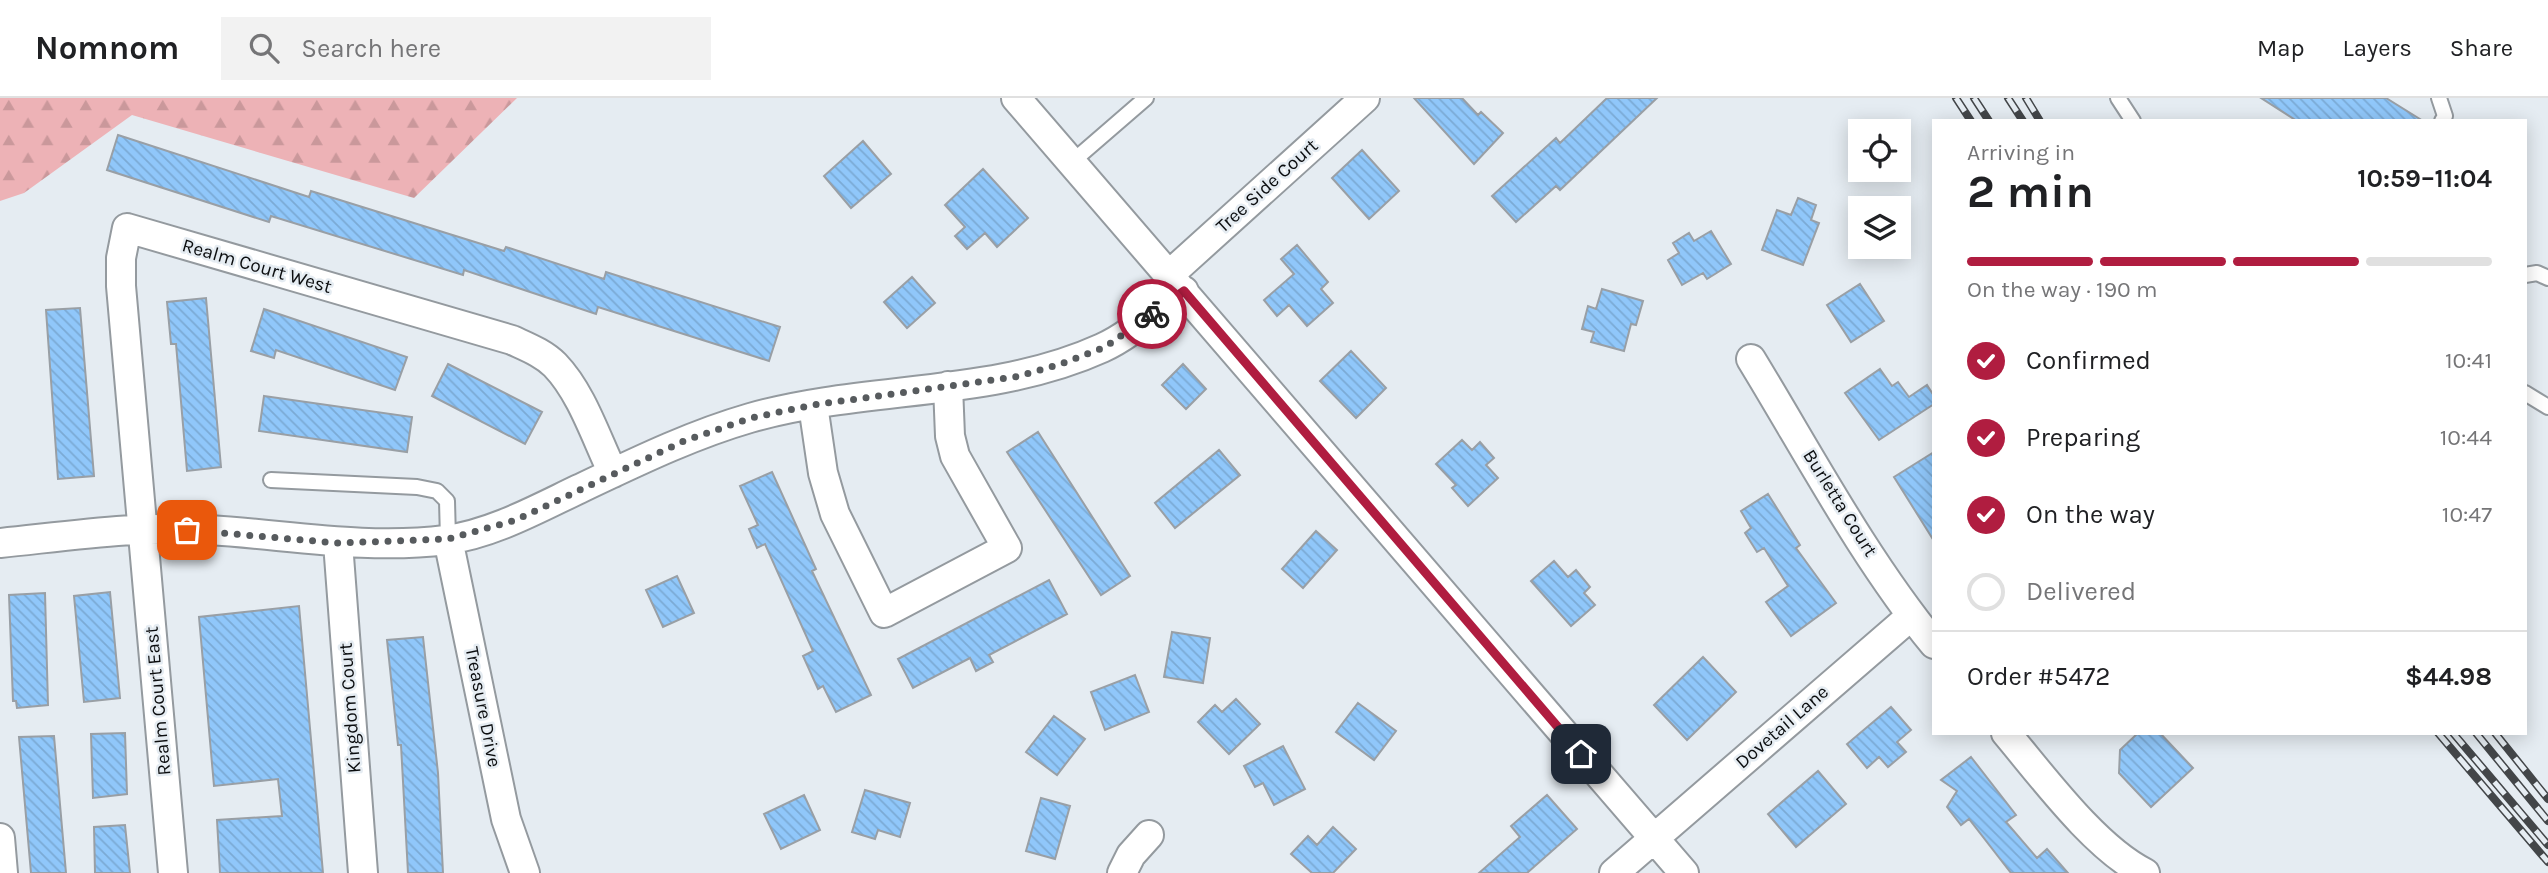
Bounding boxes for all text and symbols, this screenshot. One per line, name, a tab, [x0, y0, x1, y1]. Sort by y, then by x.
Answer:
search box	[221, 17, 711, 80]
text: Nomnom	[35, 29, 179, 67]
icon: search	[245, 29, 283, 67]
text: Search here	[301, 33, 441, 64]
text: Map	[2257, 34, 2305, 62]
text: Layers	[2343, 34, 2412, 62]
text: Share	[2450, 34, 2513, 62]
map controls	[1848, 119, 1911, 259]
button: locate	[1848, 119, 1911, 182]
street label: Tree Side Court	[1212, 135, 1322, 237]
text: Arriving in	[1967, 139, 2075, 166]
text: 10:59–11:04	[2357, 163, 2492, 194]
text: 2 min	[1967, 165, 2094, 219]
button: layers	[1848, 196, 1911, 259]
street label: Realm Court West	[180, 234, 334, 298]
text: On the way · 190 m	[1967, 276, 2158, 303]
courier	[1117, 279, 1187, 349]
icon: bike	[1133, 295, 1171, 333]
icon: check	[1967, 342, 2005, 380]
text: Confirmed	[2026, 345, 2151, 376]
text: 10:41	[2445, 347, 2492, 374]
icon: check	[1967, 419, 2005, 457]
text: Preparing	[2026, 422, 2140, 453]
text: 10:44	[2440, 424, 2492, 451]
street label: Burletta Court	[1798, 445, 1882, 561]
icon: check	[1967, 496, 2005, 534]
text: On the way	[2026, 499, 2155, 530]
pin	[157, 500, 217, 560]
text: 10:47	[2442, 501, 2492, 528]
icon: bag	[168, 511, 206, 549]
text: Delivered	[2026, 576, 2136, 607]
street label: Realm Court East	[141, 625, 175, 777]
street label: Kingdom Court	[334, 642, 366, 774]
street label: Treasure Drive	[461, 645, 505, 769]
text: Order #5472	[1967, 661, 2110, 692]
text: $44.98	[2405, 661, 2492, 692]
street label: Dovetail Lane	[1731, 681, 1833, 773]
pin	[1551, 724, 1611, 784]
icon: home	[1562, 735, 1600, 773]

